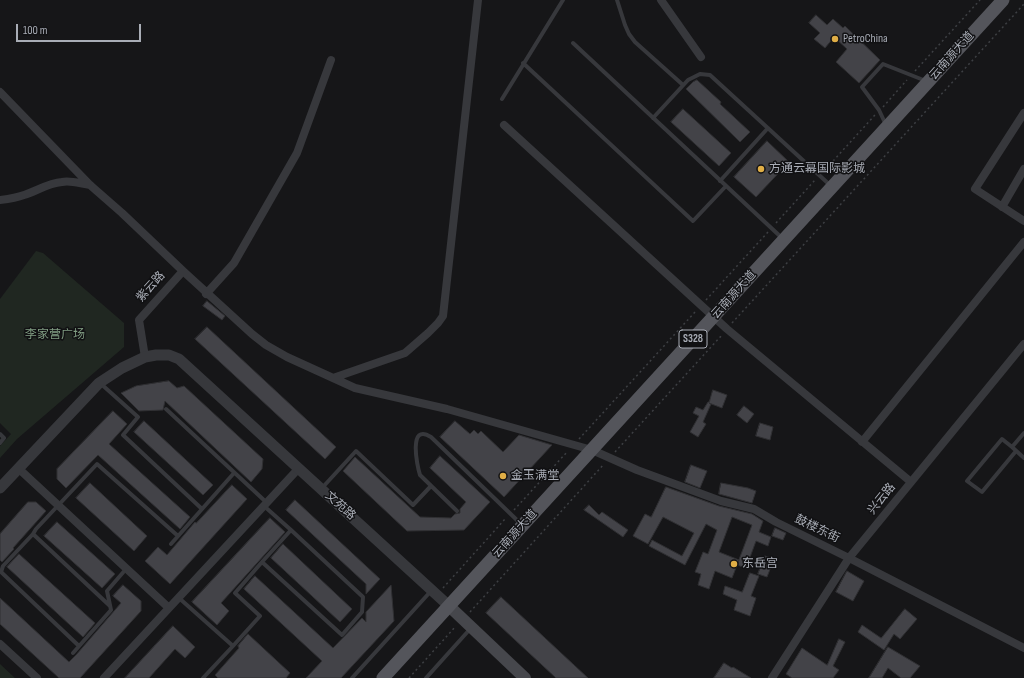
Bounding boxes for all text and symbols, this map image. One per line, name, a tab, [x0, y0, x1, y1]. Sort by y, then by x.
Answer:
scale bar	[18, 16, 143, 42]
text: 100 m	[23, 23, 48, 38]
street label: 云南源大道	[927, 29, 977, 83]
place label: PetroChina	[843, 32, 888, 46]
marker: PetroChina	[830, 34, 840, 44]
place label: 方通云幕国际影城	[769, 162, 865, 176]
marker: 方通云幕国际影城	[756, 164, 766, 174]
street label: 云南源大道	[709, 268, 759, 322]
street label: 紫云路	[134, 269, 168, 305]
park label: 李家营广场	[25, 328, 85, 342]
road number: S328	[679, 330, 707, 348]
place label: 金玉满堂	[511, 469, 559, 483]
marker: 金玉满堂	[498, 471, 508, 481]
street label: 兴云路	[865, 480, 899, 518]
street label: 文苑路	[322, 489, 358, 523]
street label: 云南源大道	[490, 507, 540, 561]
street label: 鼓楼东街	[792, 512, 842, 546]
place label: 东岳宫	[742, 557, 778, 571]
marker: 东岳宫	[729, 559, 739, 569]

